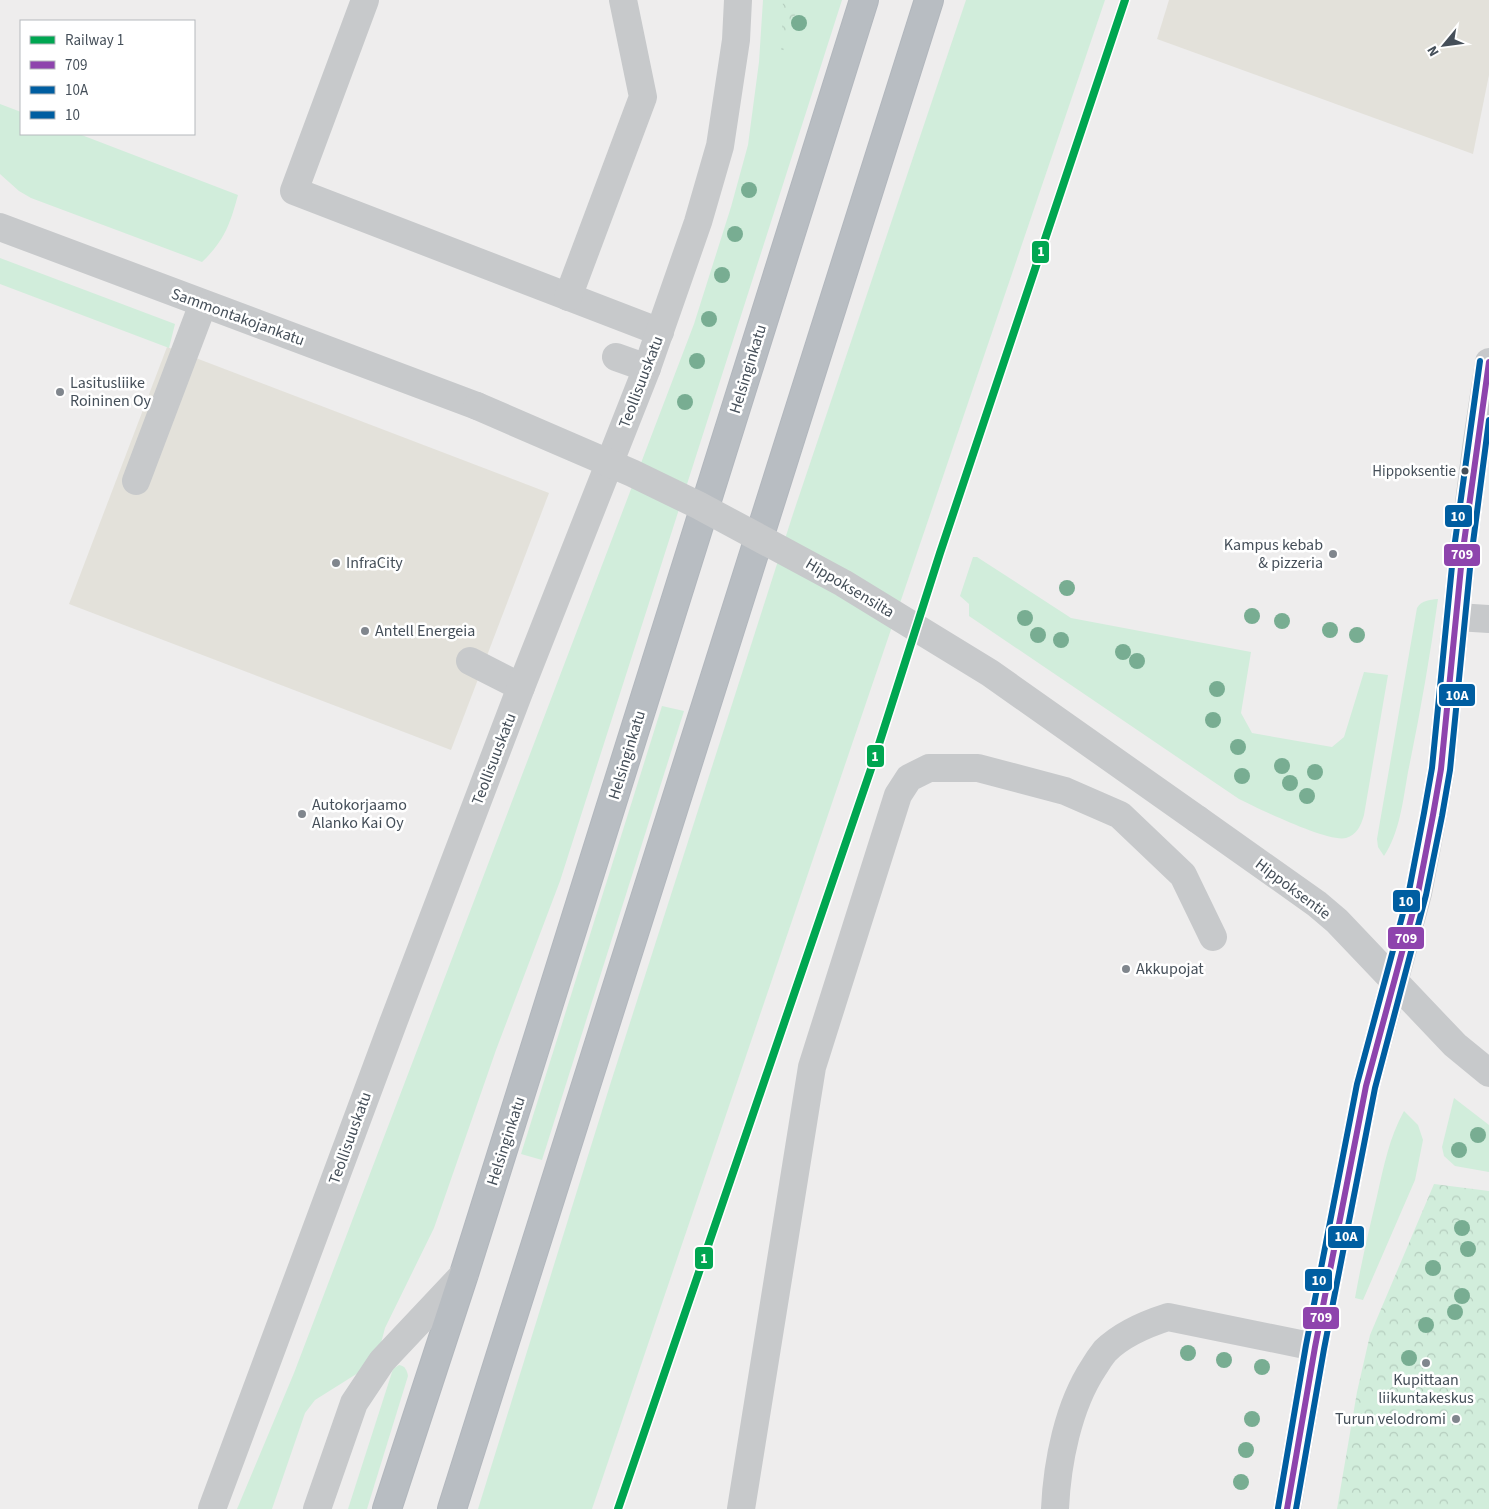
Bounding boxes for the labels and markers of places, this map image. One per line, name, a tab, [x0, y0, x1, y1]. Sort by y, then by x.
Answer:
place label: Lasitusliike Roininen Oy	[70, 372, 152, 412]
marker: Lasitusliike Roininen Oy	[54, 386, 66, 398]
place label: Hippoksentie	[1372, 461, 1456, 482]
marker: Hippoksentie	[1460, 466, 1470, 476]
place label: Kampus kebab & pizzeria	[1224, 534, 1323, 574]
marker: Kampus kebab & pizzeria	[1327, 548, 1339, 560]
place label: InfraCity	[346, 552, 403, 574]
marker: InfraCity	[330, 557, 342, 569]
place label: Antell Energeia	[375, 620, 475, 642]
marker: Antell Energeia	[359, 625, 371, 637]
place label: Autokorjaamo Alanko Kai Oy	[312, 794, 407, 834]
marker: Autokorjaamo Alanko Kai Oy	[296, 808, 308, 820]
place label: Akkupojat	[1136, 958, 1204, 980]
marker: Akkupojat	[1120, 963, 1132, 975]
marker: Kupittaan liikuntakeskus	[1420, 1357, 1432, 1369]
place label: Kupittaan liikuntakeskus	[1378, 1369, 1474, 1409]
place label: Turun velodromi	[1335, 1408, 1446, 1430]
marker: Turun velodromi	[1450, 1413, 1462, 1425]

